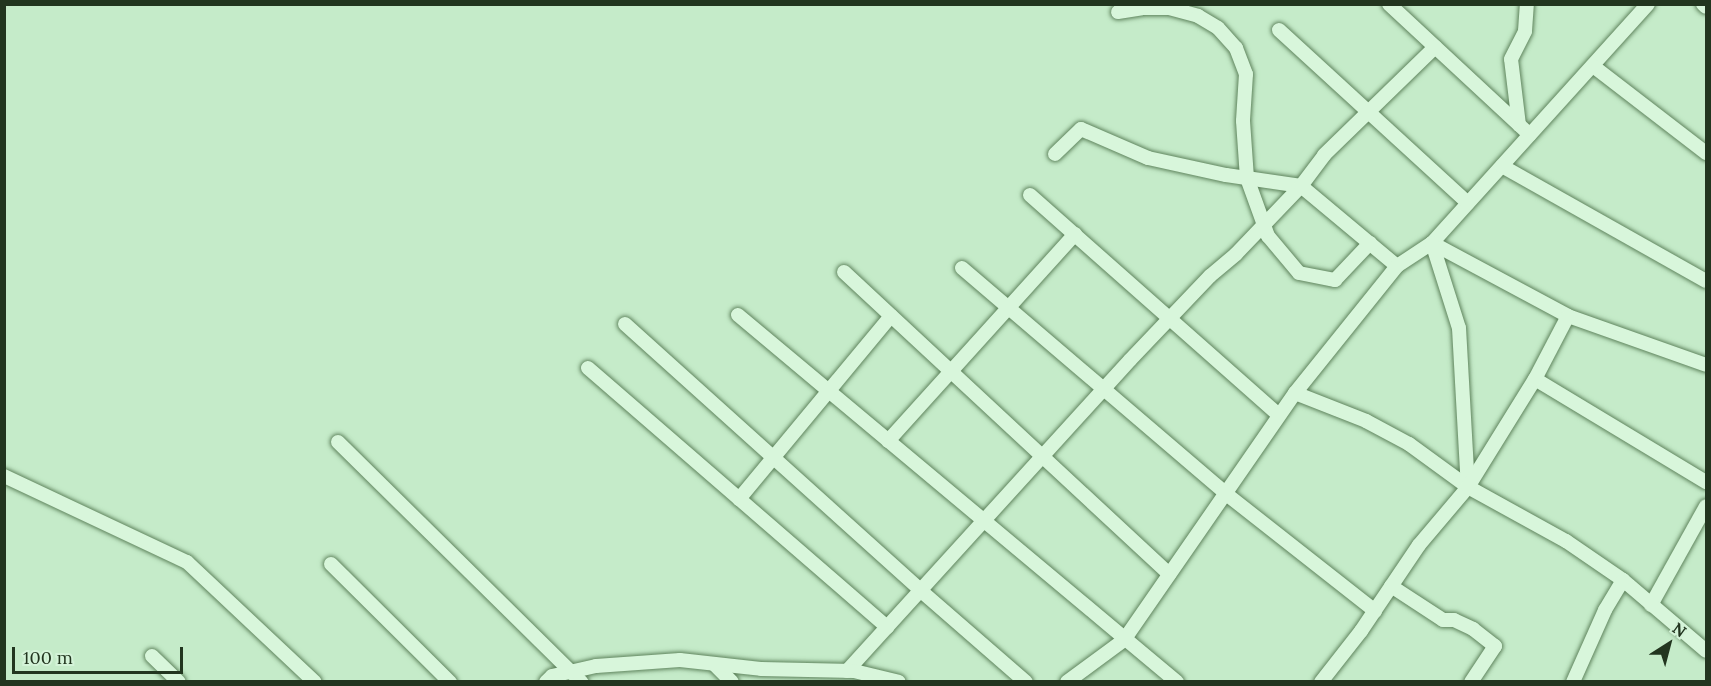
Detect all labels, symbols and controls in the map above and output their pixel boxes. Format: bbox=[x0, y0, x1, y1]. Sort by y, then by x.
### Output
north arrow bbox=[1639, 614, 1699, 674]
text: N bbox=[1669, 618, 1690, 641]
scale bar bbox=[15, 635, 186, 673]
text: 100 m bbox=[23, 646, 73, 669]

